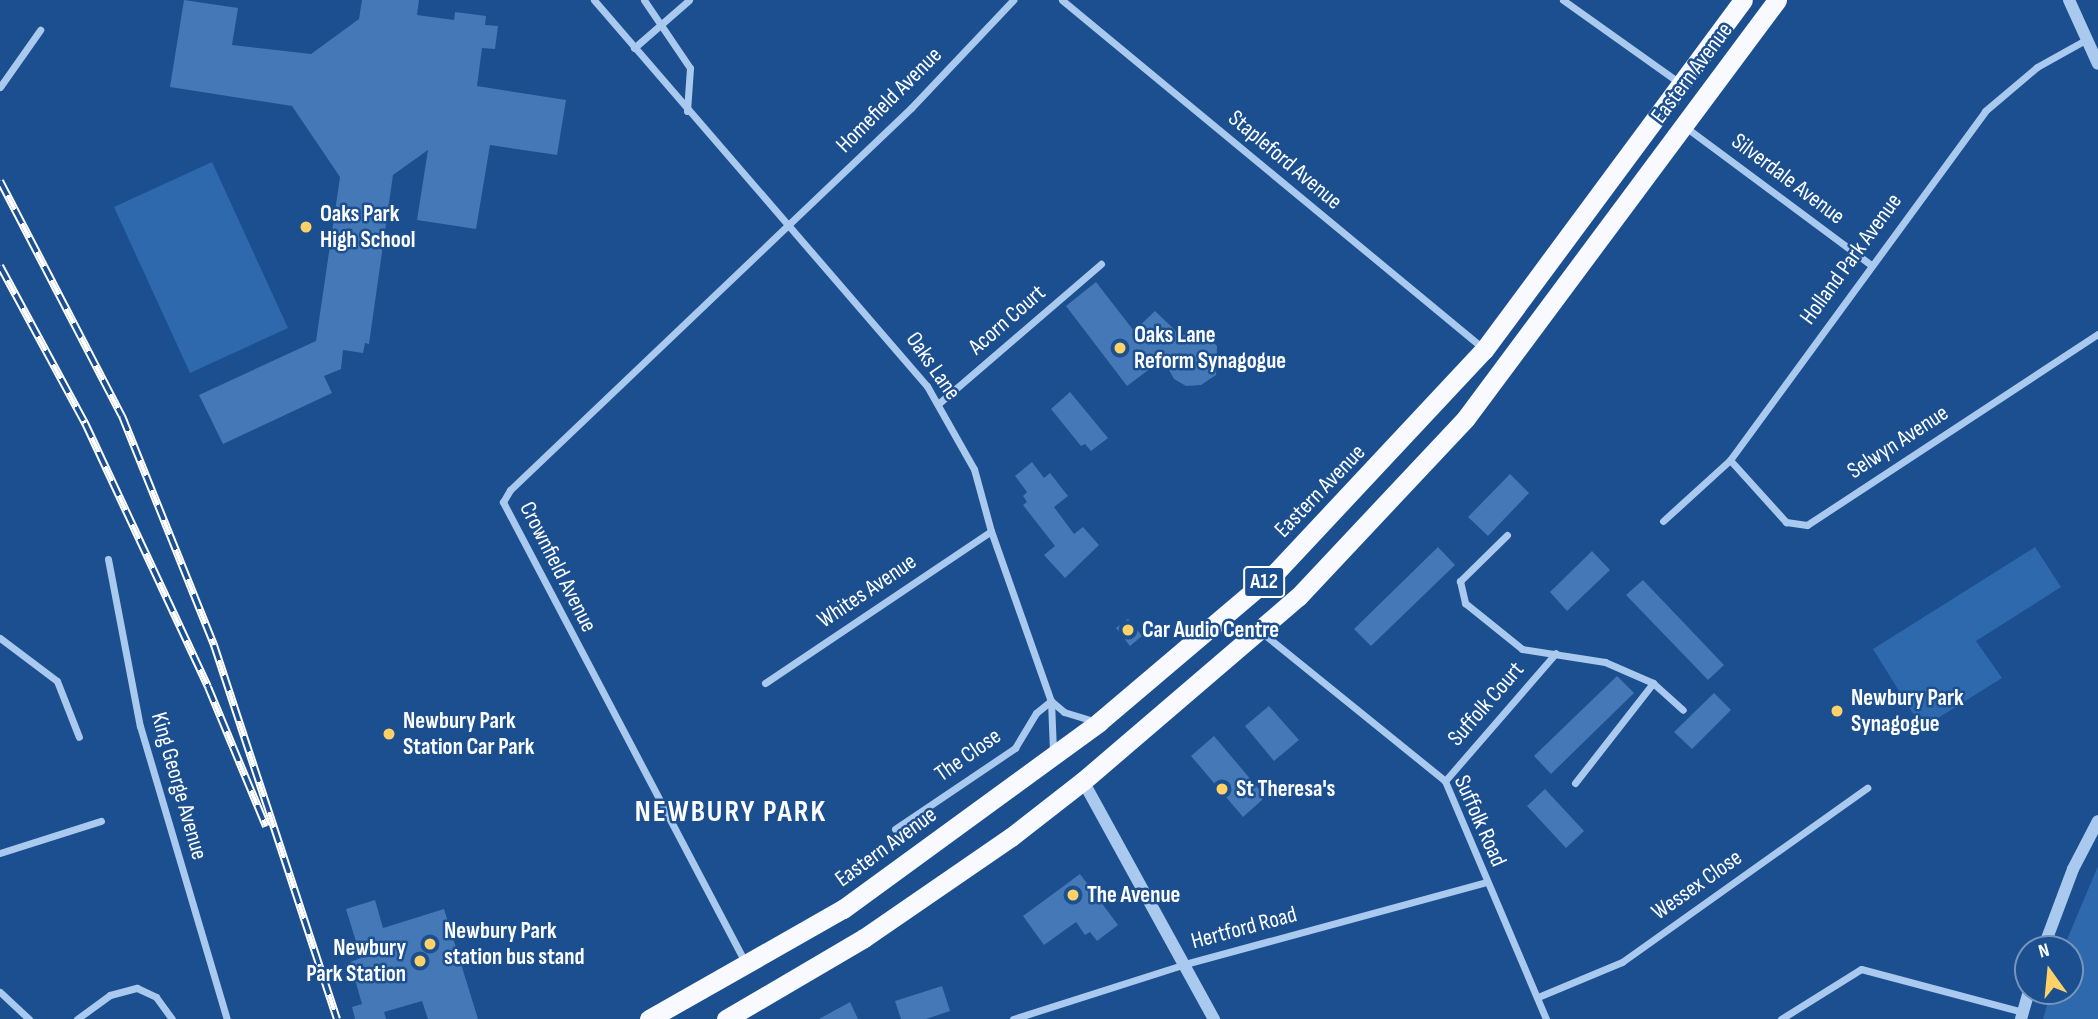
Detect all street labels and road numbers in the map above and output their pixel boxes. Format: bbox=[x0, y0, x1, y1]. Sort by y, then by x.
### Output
street label: Eastern Avenue bbox=[1645, 17, 1739, 129]
street label: Homefield Avenue bbox=[830, 41, 948, 159]
street label: Stapleford Avenue bbox=[1222, 104, 1348, 216]
street label: Silverdale Avenue bbox=[1726, 128, 1850, 230]
street label: Holland Park Avenue bbox=[1794, 188, 1908, 330]
street label: Acorn Court bbox=[963, 279, 1051, 361]
street label: Oaks Lane bbox=[900, 327, 966, 405]
street label: Selwyn Avenue bbox=[1842, 399, 1954, 485]
street label: Eastern Avenue bbox=[1269, 439, 1371, 543]
street label: Crownfield Avenue bbox=[513, 497, 603, 637]
street label: Whites Avenue bbox=[812, 548, 922, 634]
road number: A12 bbox=[1243, 564, 1285, 600]
street label: Suffolk Court bbox=[1442, 656, 1530, 752]
street label: King George Avenue bbox=[145, 709, 213, 863]
street label: The Close bbox=[930, 722, 1006, 788]
street label: Suffolk Road bbox=[1448, 771, 1512, 871]
street label: Eastern Avenue bbox=[830, 801, 942, 893]
street label: Wessex Close bbox=[1647, 844, 1747, 926]
street label: Hertford Road bbox=[1188, 901, 1300, 955]

